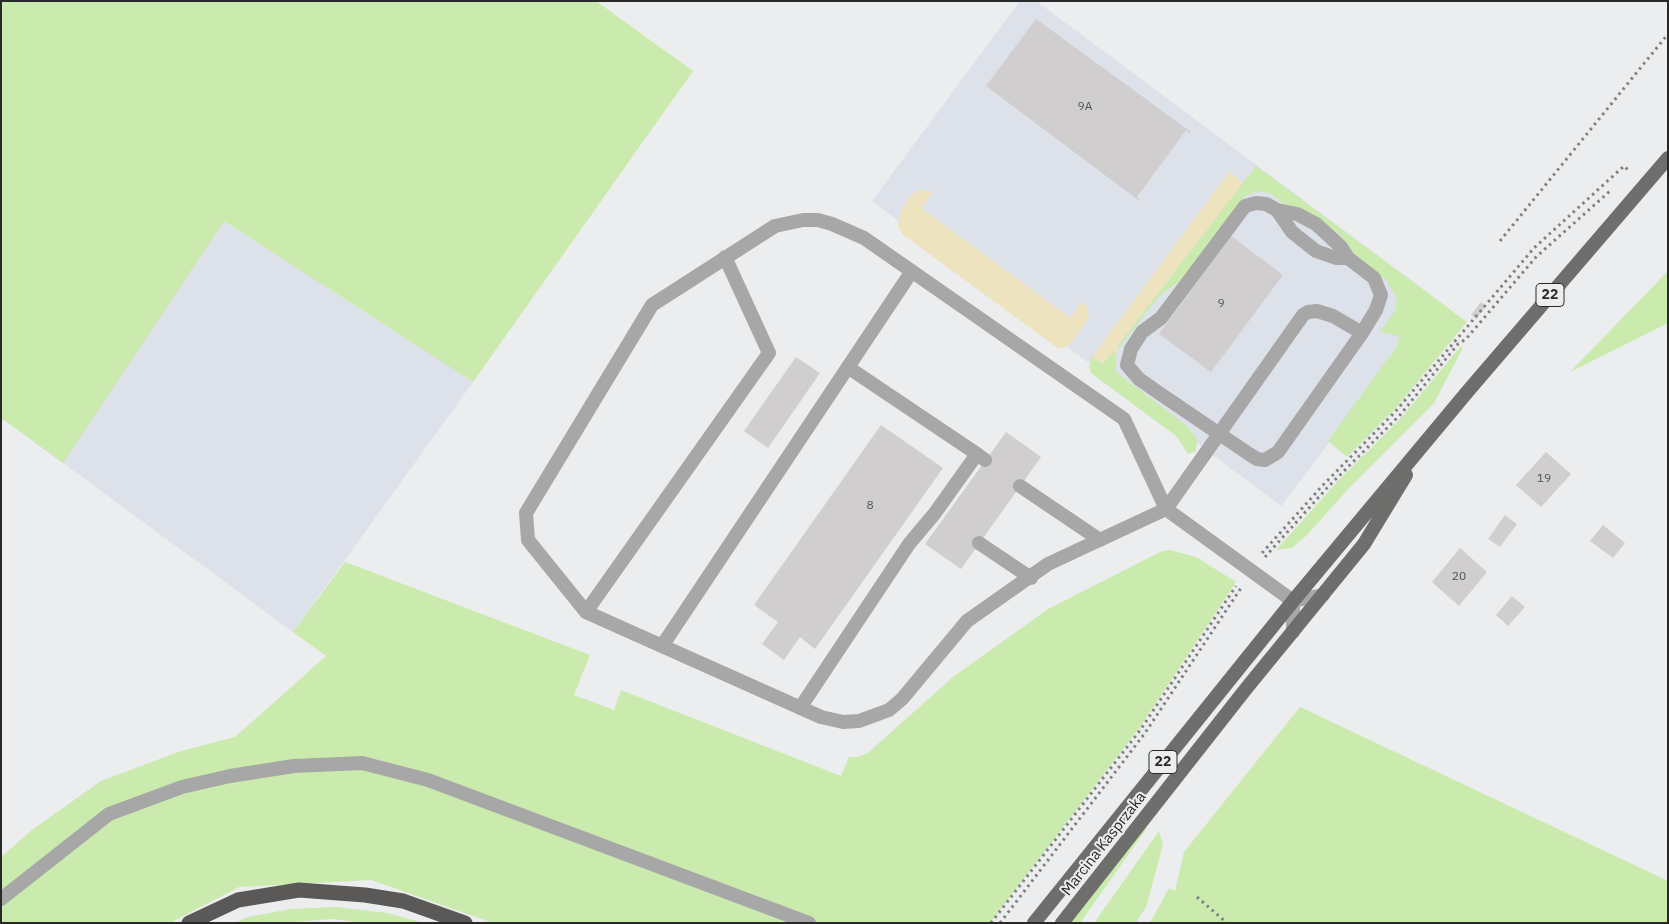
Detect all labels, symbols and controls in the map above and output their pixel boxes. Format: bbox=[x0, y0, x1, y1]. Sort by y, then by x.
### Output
house number: 9A bbox=[1078, 100, 1092, 114]
road number: 22 bbox=[1536, 284, 1564, 306]
house number: 9 bbox=[1217, 297, 1225, 311]
house number: 19 bbox=[1537, 472, 1551, 486]
house number: 8 bbox=[866, 499, 874, 513]
house number: 20 bbox=[1452, 570, 1466, 584]
road number: 22 bbox=[1149, 750, 1177, 774]
street label: Marcina Kasprzaka bbox=[1058, 789, 1150, 899]

